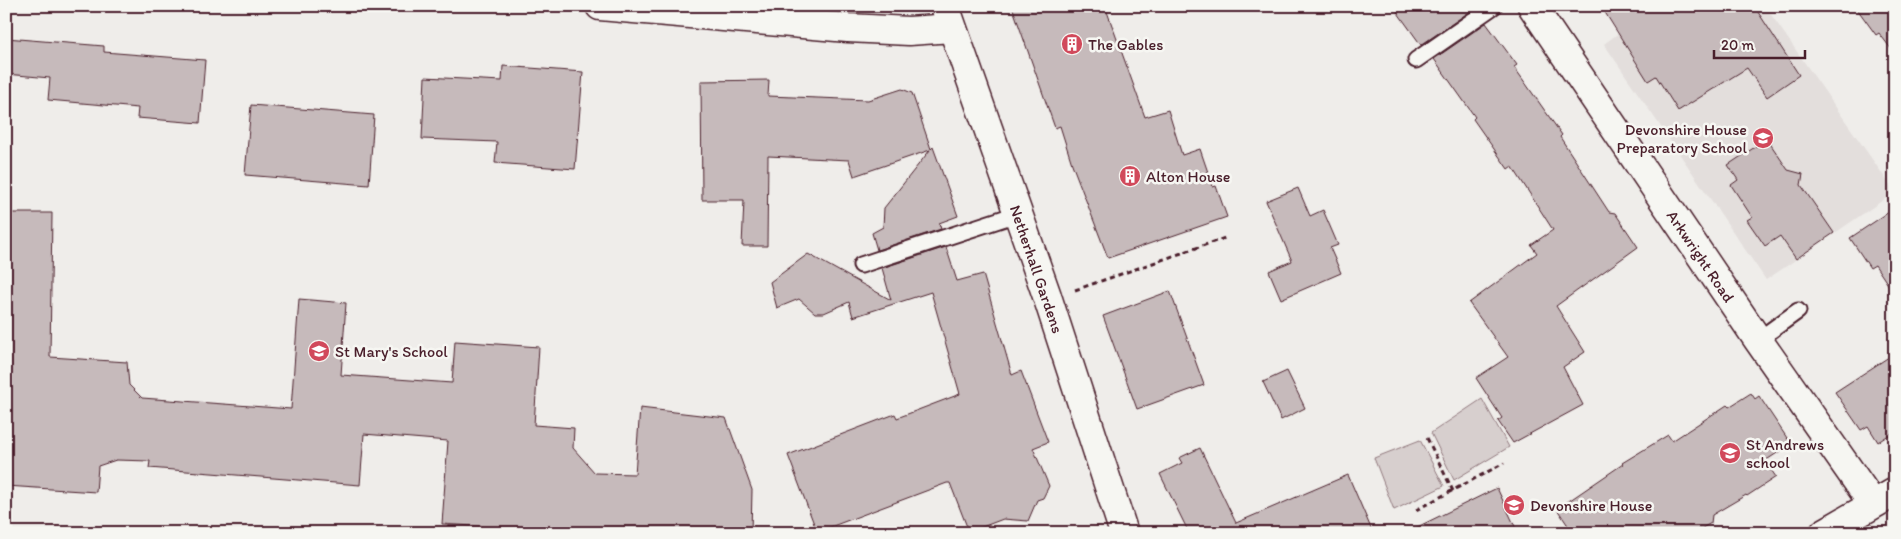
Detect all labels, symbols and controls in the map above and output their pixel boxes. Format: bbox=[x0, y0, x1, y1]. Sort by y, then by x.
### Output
scale bar bbox=[1714, 28, 1805, 60]
building icon: The Gables bbox=[1060, 32, 1084, 56]
place label: The Gables bbox=[1088, 35, 1163, 54]
text: 20 m bbox=[1721, 36, 1755, 54]
place label: Devonshire House Preparatory School bbox=[1617, 120, 1747, 157]
school or university icon: Devonshire House Preparatory School bbox=[1751, 126, 1775, 150]
building icon: Alton House bbox=[1118, 164, 1142, 188]
place label: Alton House bbox=[1146, 167, 1230, 186]
street label: Netherhall Gardens bbox=[1006, 203, 1067, 336]
street label: Arkwright Road bbox=[1663, 207, 1739, 306]
school or university icon: St Mary's School bbox=[307, 339, 331, 363]
place label: St Mary's School bbox=[335, 342, 448, 361]
place label: St Andrews school bbox=[1746, 435, 1824, 472]
school or university icon: St Andrews school bbox=[1718, 441, 1742, 465]
school or university icon: Devonshire House bbox=[1502, 493, 1526, 517]
place label: Devonshire House bbox=[1530, 496, 1652, 515]

